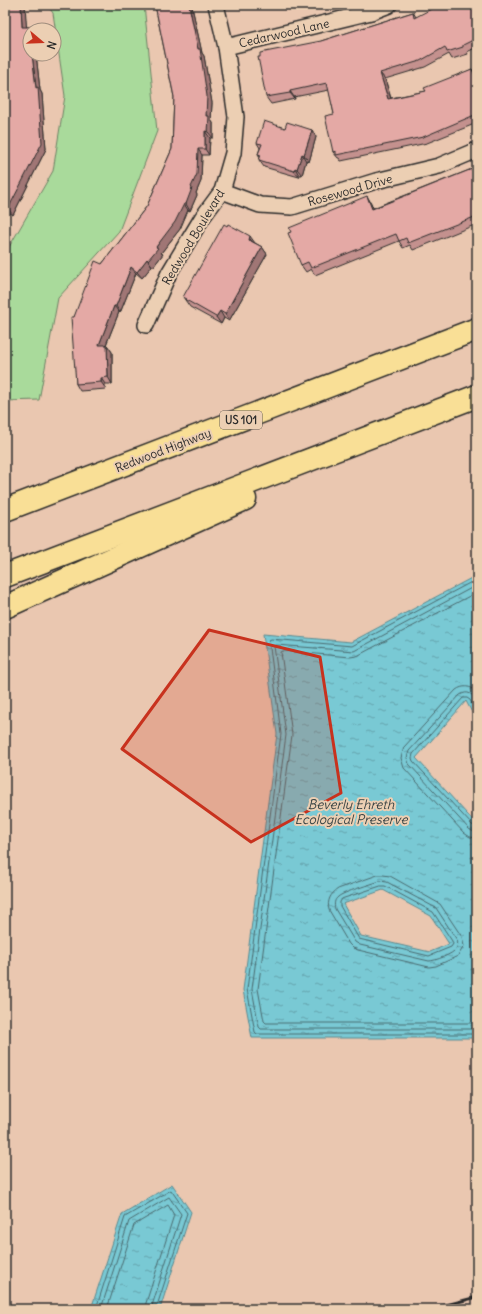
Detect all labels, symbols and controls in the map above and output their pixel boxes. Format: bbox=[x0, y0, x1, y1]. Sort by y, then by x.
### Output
street label: Cedarwood Lane bbox=[237, 15, 331, 51]
north arrow bbox=[22, 22, 62, 62]
text: N bbox=[44, 39, 59, 51]
street label: Rosewood Drive bbox=[306, 171, 394, 209]
street label: Redwood Boulevard bbox=[159, 186, 227, 288]
road number: US 101 bbox=[220, 411, 262, 429]
street label: Redwood Highway bbox=[113, 425, 213, 475]
water label: Beverly Ehreth Ecological Preserve bbox=[295, 796, 408, 828]

